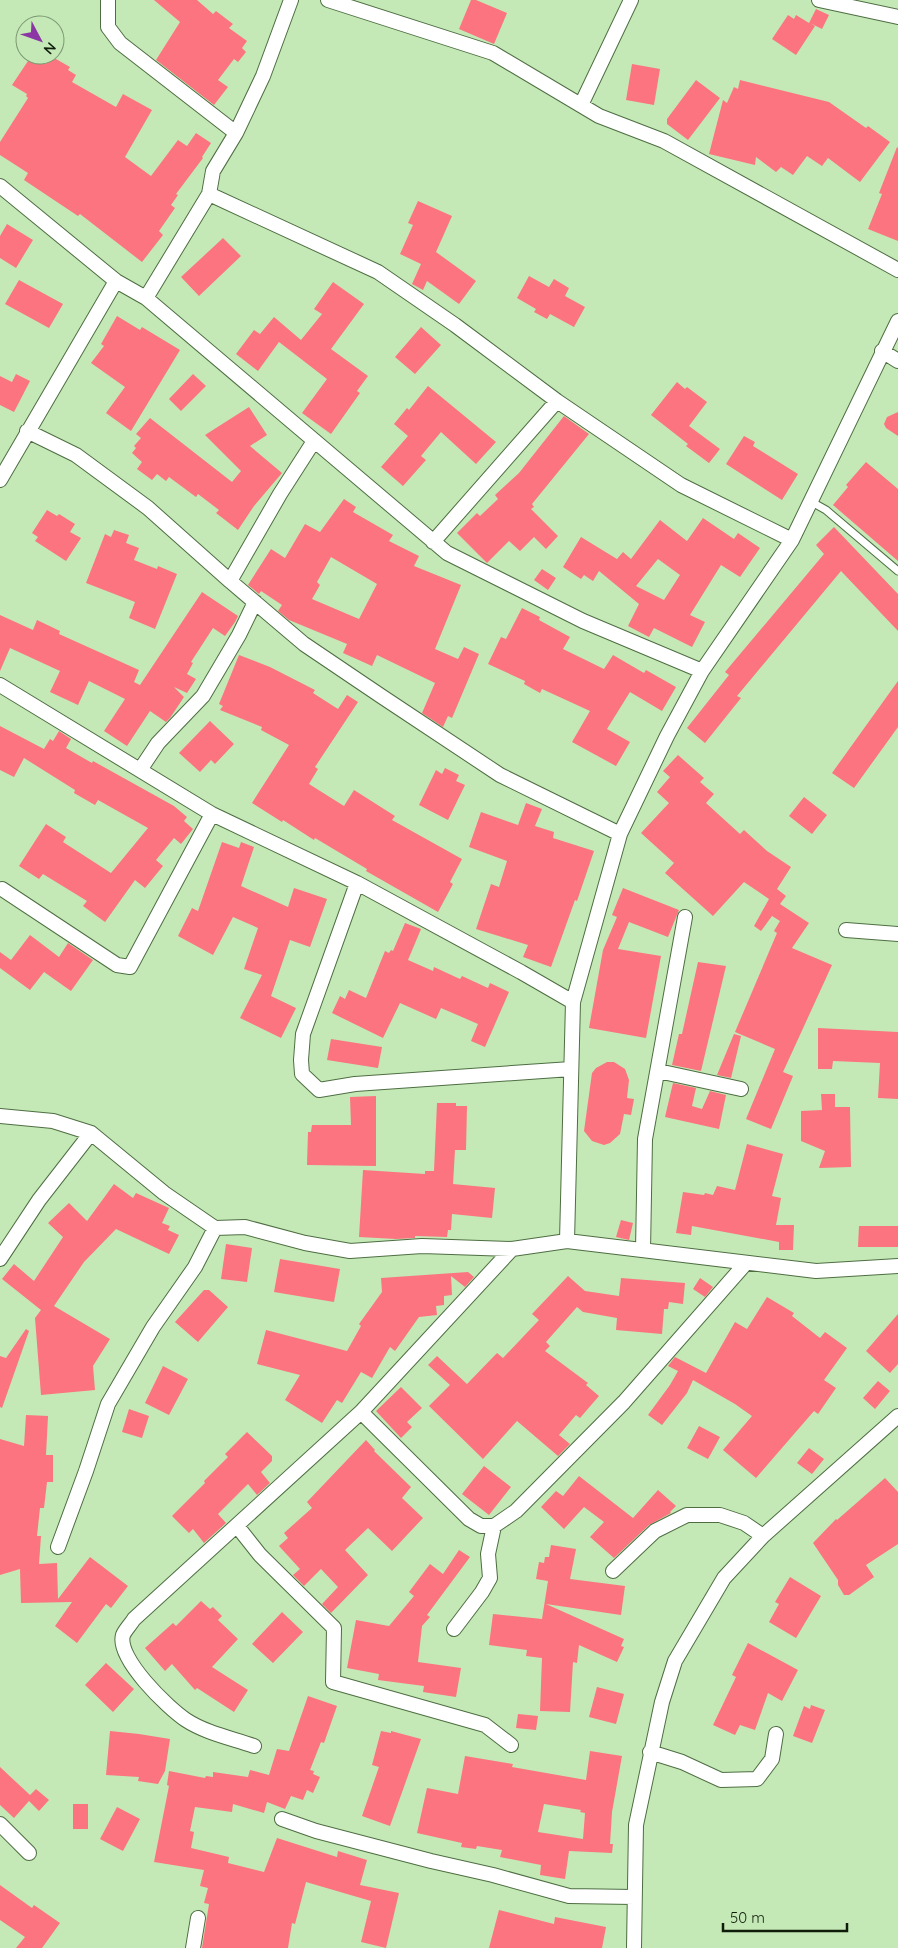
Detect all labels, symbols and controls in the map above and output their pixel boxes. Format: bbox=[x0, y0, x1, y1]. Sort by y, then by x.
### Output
north arrow bbox=[15, 15, 65, 65]
text: N bbox=[40, 39, 60, 58]
scale bar bbox=[723, 1900, 847, 1932]
text: 50 m bbox=[730, 1908, 765, 1927]

